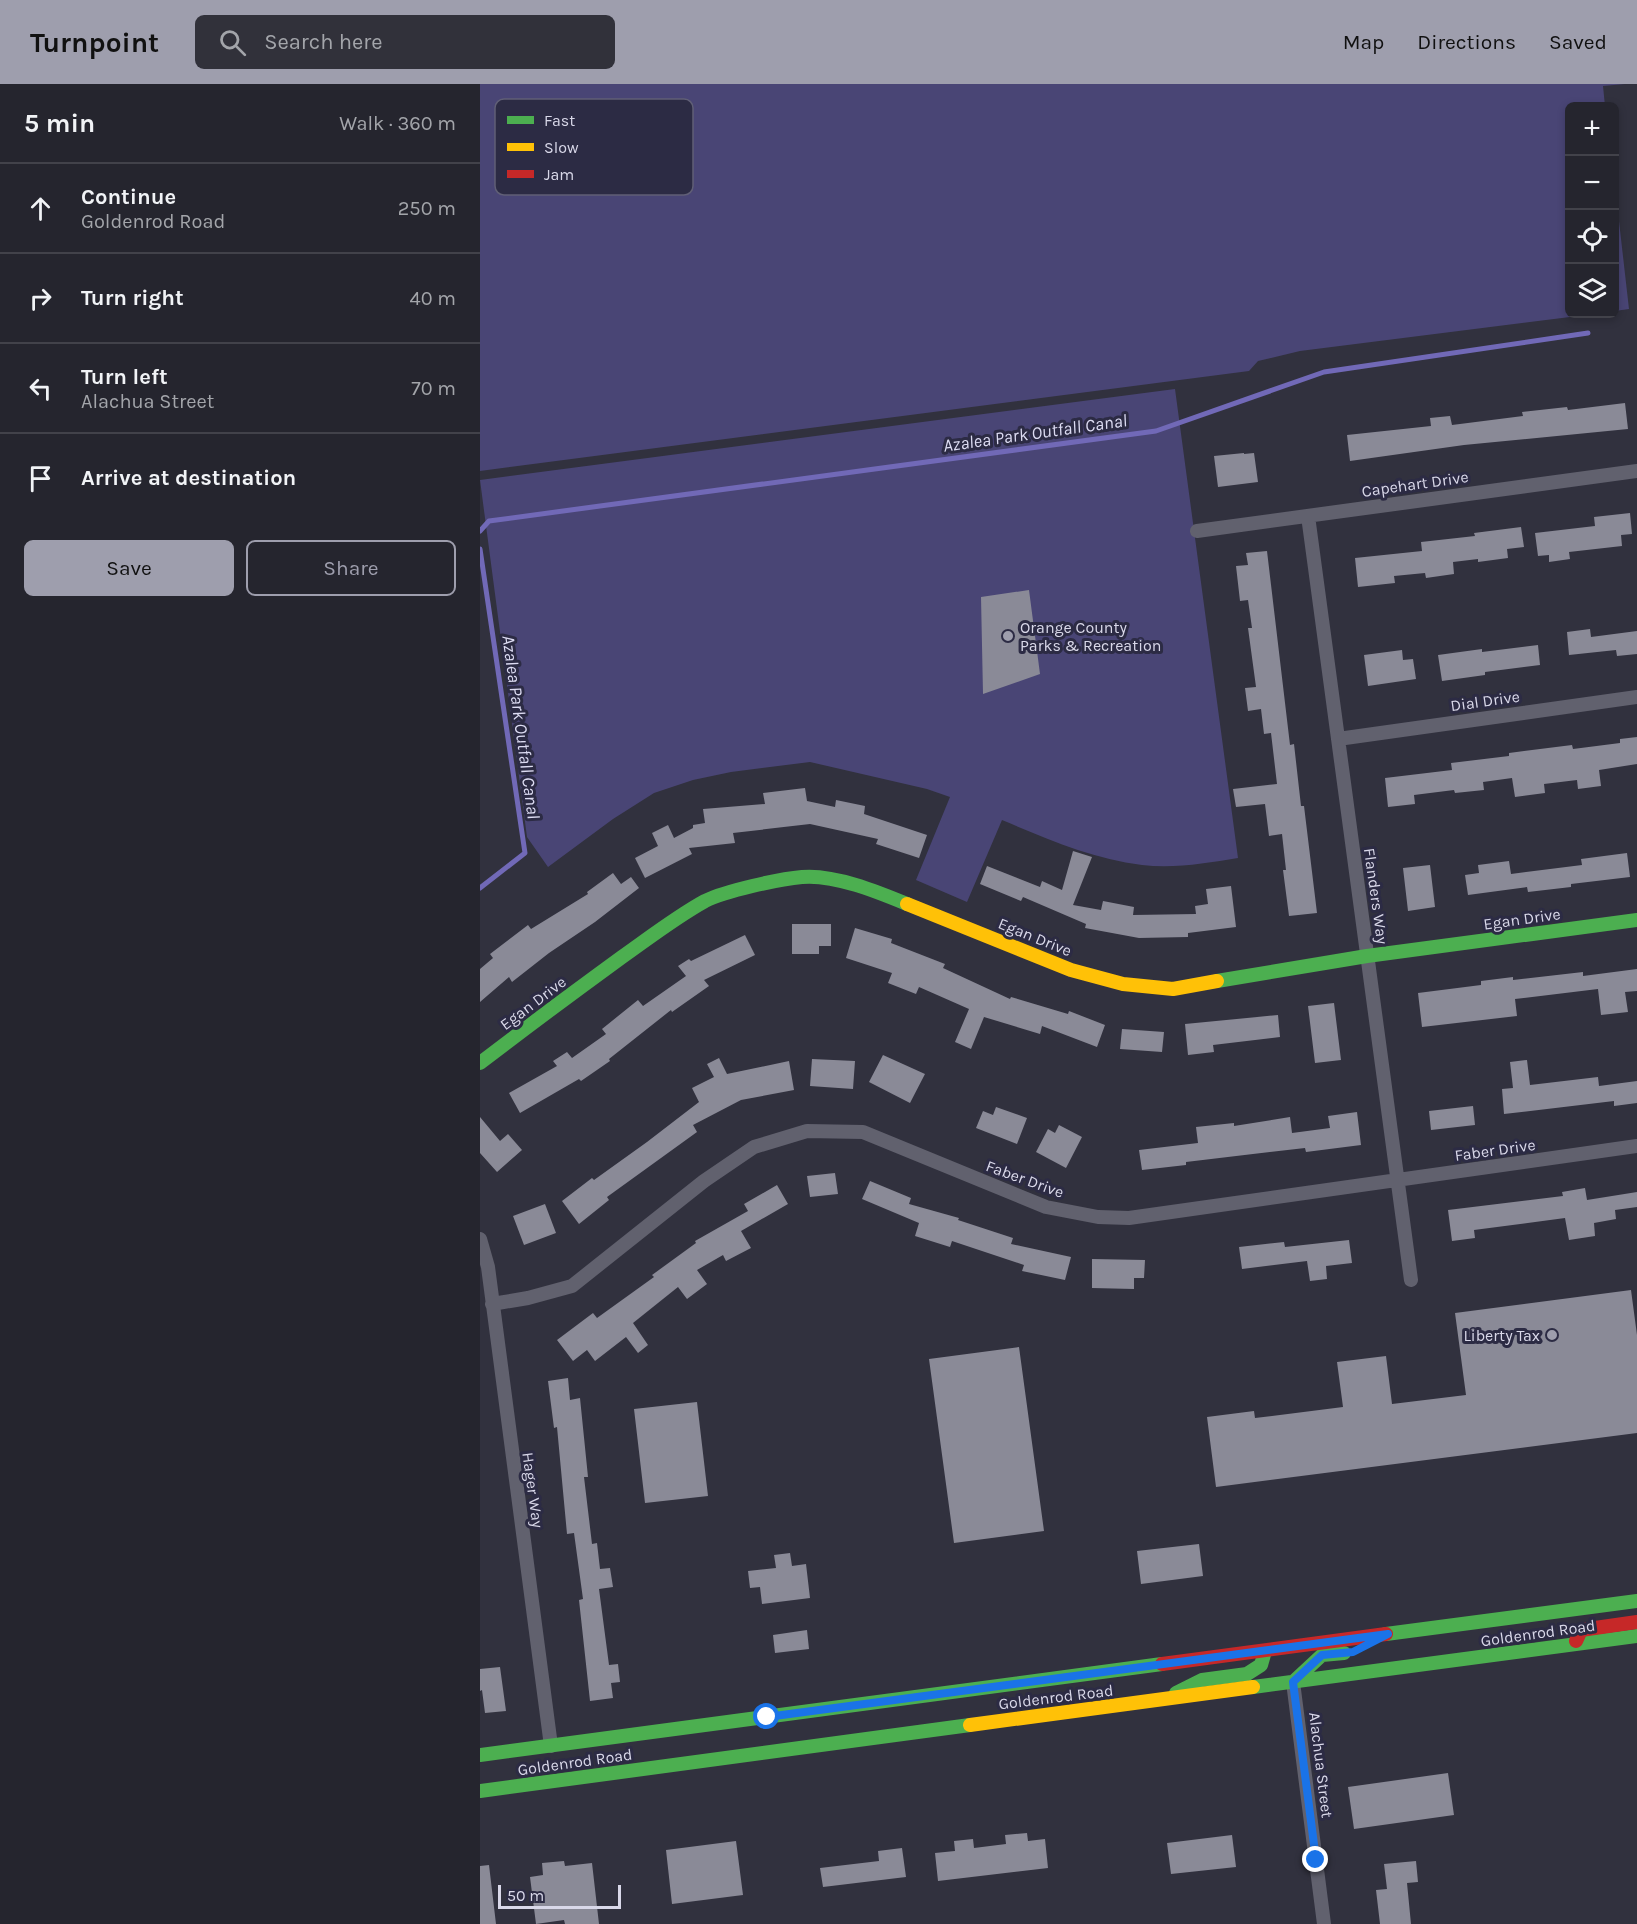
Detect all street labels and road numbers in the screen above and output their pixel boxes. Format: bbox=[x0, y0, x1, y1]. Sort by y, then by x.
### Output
street label: Capehart Drive bbox=[1360, 467, 1470, 501]
street label: Dial Drive bbox=[1449, 687, 1521, 715]
street label: Flanders Way bbox=[1360, 847, 1392, 946]
street label: Egan Drive bbox=[1482, 904, 1562, 934]
street label: Egan Drive bbox=[995, 914, 1075, 960]
street label: Egan Drive bbox=[496, 972, 570, 1034]
street label: Faber Drive bbox=[1453, 1135, 1537, 1165]
street label: Faber Drive bbox=[983, 1156, 1067, 1202]
street label: Hager Way bbox=[518, 1451, 548, 1530]
street label: Goldenrod Road bbox=[1479, 1616, 1597, 1650]
street label: Goldenrod Road bbox=[998, 1681, 1114, 1713]
street label: Alachua Street bbox=[1305, 1711, 1337, 1819]
street label: Goldenrod Road bbox=[516, 1745, 634, 1779]

